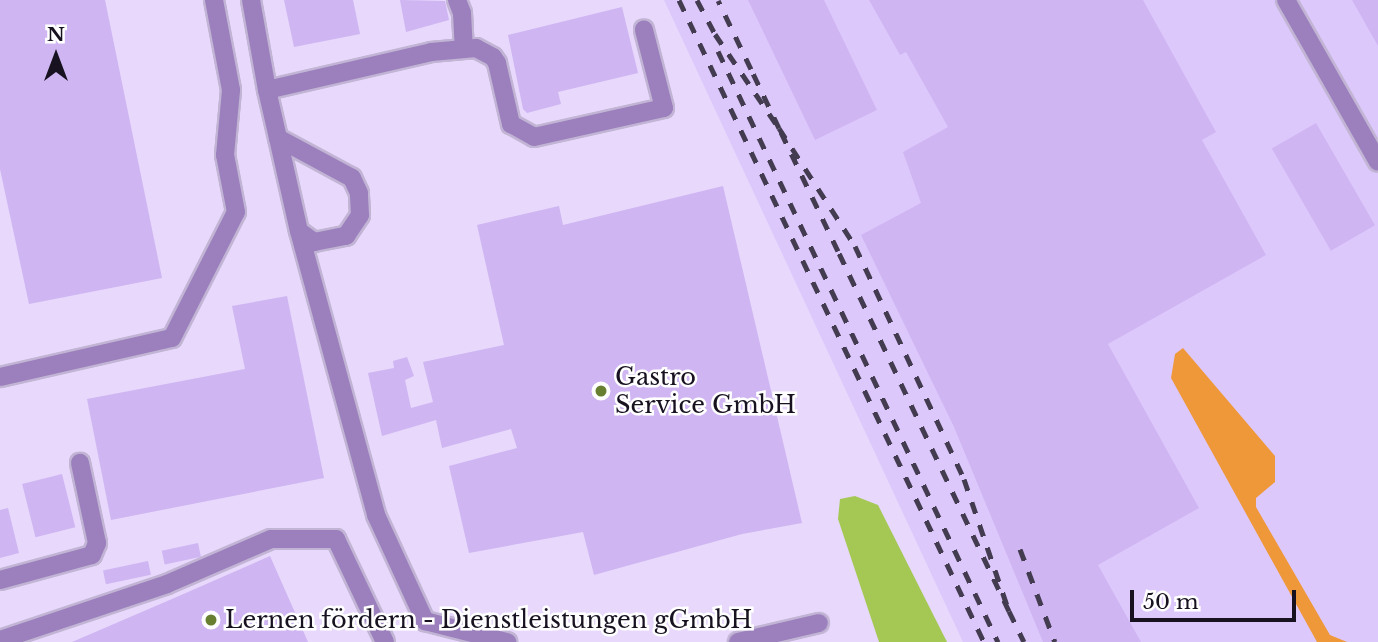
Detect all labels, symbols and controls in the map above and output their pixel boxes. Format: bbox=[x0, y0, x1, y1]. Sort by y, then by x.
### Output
north arrow bbox=[21, 21, 91, 91]
text: N bbox=[47, 23, 65, 46]
place label: Gastro Service GmbH bbox=[615, 363, 796, 419]
marker: Gastro Service GmbH bbox=[593, 383, 609, 399]
scale bar bbox=[1133, 576, 1299, 620]
text: 50 m bbox=[1143, 589, 1198, 615]
place label: Lernen fördern - Dienstleistungen gGmbH bbox=[225, 606, 752, 634]
marker: Lernen fördern - Dienstleistungen gGmbH bbox=[203, 612, 219, 628]

